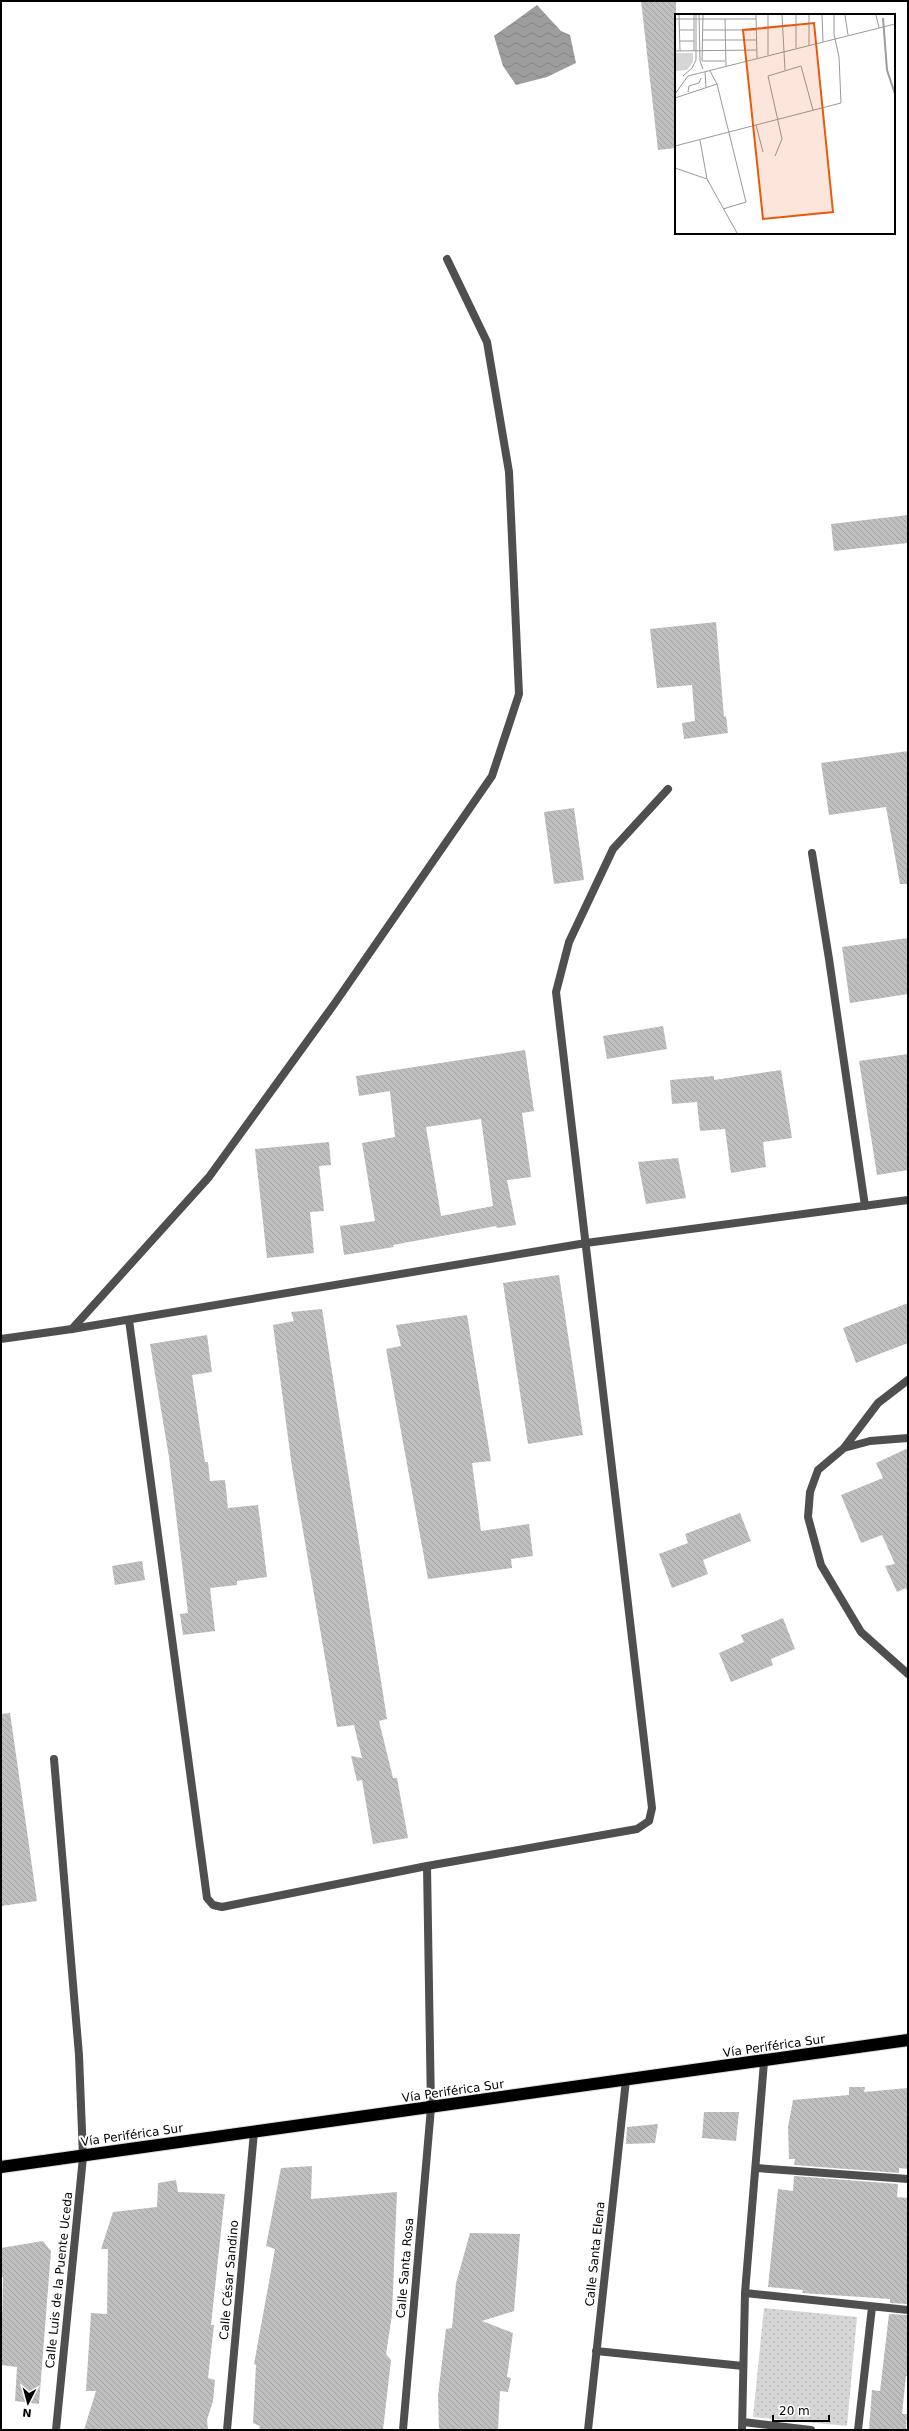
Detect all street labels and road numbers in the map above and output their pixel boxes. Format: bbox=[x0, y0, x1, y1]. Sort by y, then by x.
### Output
street label: Vía Periférica Sur bbox=[722, 2032, 826, 2060]
street label: Vía Periférica Sur bbox=[401, 2077, 505, 2105]
street label: Vía Periférica Sur bbox=[80, 2121, 184, 2149]
street label: Calle Luis de la Puente Uceda bbox=[43, 2191, 75, 2369]
street label: Calle Santa Elena bbox=[583, 2201, 607, 2307]
street label: Calle Santa Rosa bbox=[394, 2217, 416, 2319]
street label: Calle César Sandino bbox=[217, 2220, 241, 2340]

